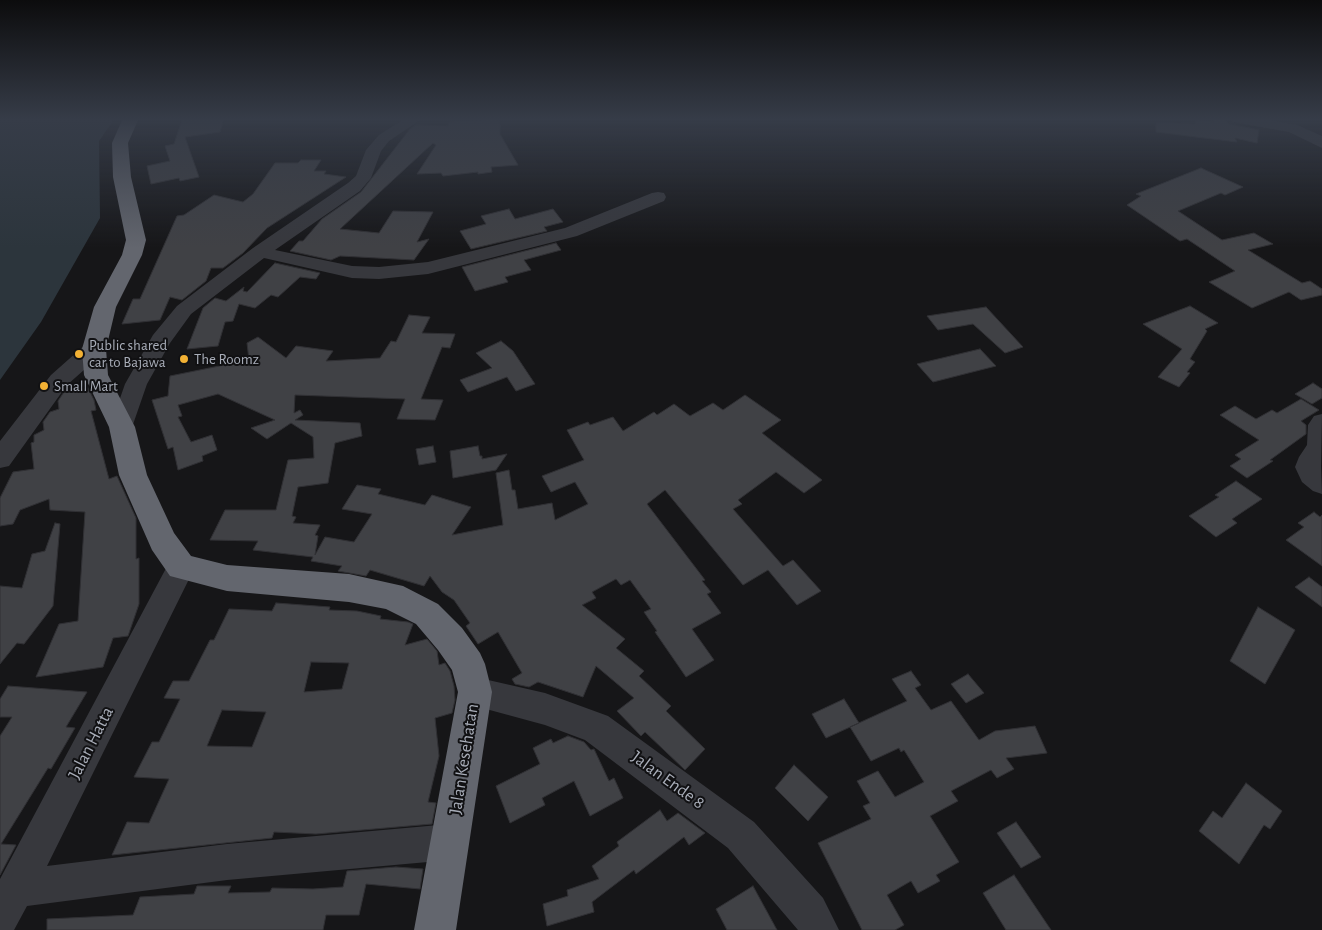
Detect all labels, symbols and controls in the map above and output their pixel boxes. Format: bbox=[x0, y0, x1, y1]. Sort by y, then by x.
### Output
place label: Public shared car to Bajawa bbox=[89, 336, 167, 371]
marker: Public shared car to Bajawa bbox=[73, 348, 85, 360]
place label: The Roomz bbox=[194, 350, 259, 368]
marker: The Roomz bbox=[178, 353, 190, 365]
place label: Small Mart bbox=[54, 377, 118, 395]
marker: Small Mart bbox=[38, 380, 50, 392]
street label: Jalan Kesehatan bbox=[445, 702, 483, 816]
street label: Jalan Hatta bbox=[64, 703, 118, 783]
street label: Jalan Ende 8 bbox=[627, 746, 709, 814]

